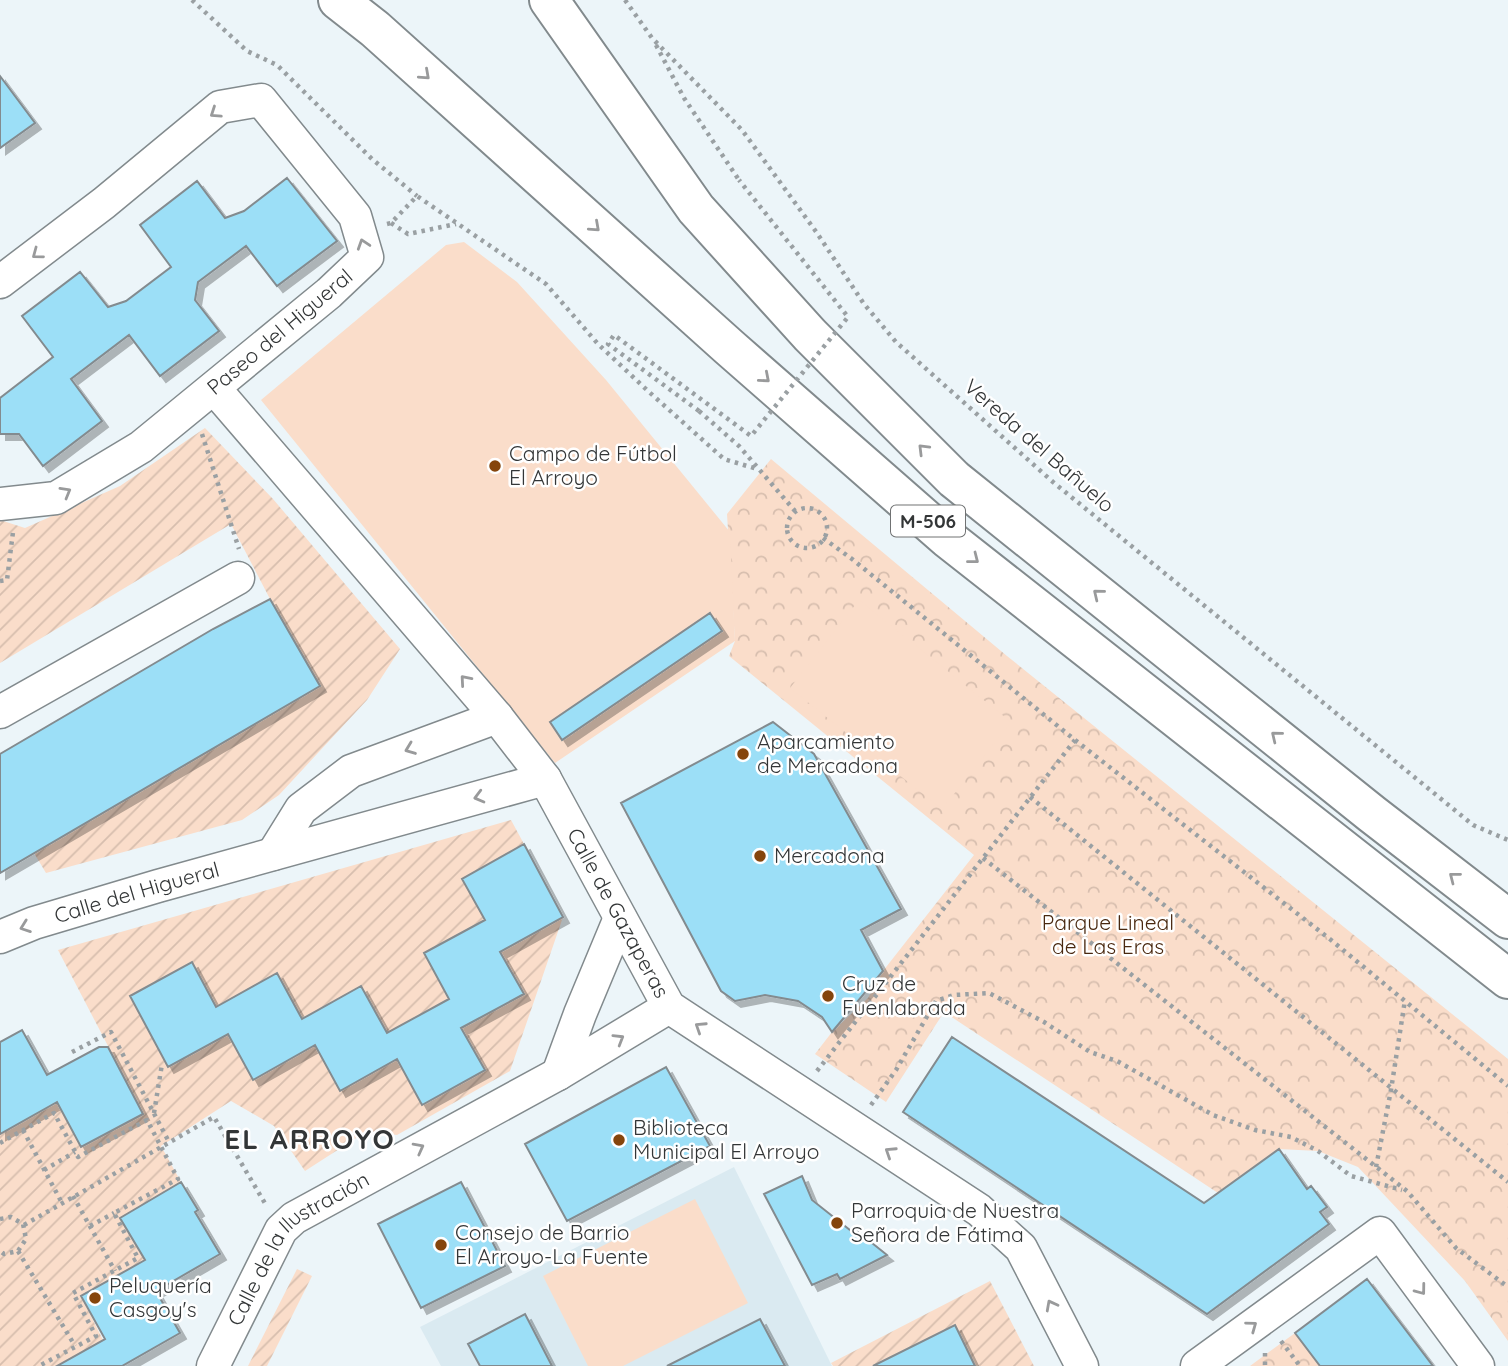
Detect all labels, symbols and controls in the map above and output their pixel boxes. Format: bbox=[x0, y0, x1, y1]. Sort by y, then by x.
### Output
one-way arrow bbox=[417, 67, 430, 79]
one-way arrow bbox=[210, 104, 223, 117]
one-way arrow bbox=[587, 218, 600, 231]
one-way arrow bbox=[357, 239, 372, 251]
one-way arrow bbox=[32, 245, 45, 258]
street label: Paseo del Higueral bbox=[201, 263, 357, 400]
one-way arrow bbox=[757, 370, 770, 382]
street label: Vereda del Bañuelo bbox=[959, 373, 1120, 518]
place label: Campo de Fútbol El Arroyo bbox=[509, 440, 677, 490]
one-way arrow bbox=[919, 444, 932, 457]
marker: Campo de Fútbol El Arroyo bbox=[487, 458, 503, 474]
one-way arrow bbox=[59, 487, 72, 500]
road number: M-506 bbox=[891, 506, 965, 536]
one-way arrow bbox=[966, 550, 978, 563]
one-way arrow bbox=[1093, 590, 1105, 603]
one-way arrow bbox=[461, 675, 473, 688]
place label: Aparcamiento de Mercadona bbox=[757, 728, 898, 778]
one-way arrow bbox=[1271, 732, 1283, 745]
one-way arrow bbox=[404, 740, 416, 754]
marker: Aparcamiento de Mercadona bbox=[735, 746, 751, 762]
one-way arrow bbox=[473, 789, 485, 803]
street label: Calle de Gazaperas bbox=[562, 823, 675, 1002]
place label: Mercadona bbox=[774, 842, 885, 868]
marker: Mercadona bbox=[752, 848, 768, 864]
street label: Calle del Higueral bbox=[51, 856, 222, 928]
one-way arrow bbox=[1449, 873, 1462, 886]
park label: Parque Lineal de Las Eras bbox=[1042, 909, 1174, 959]
one-way arrow bbox=[19, 919, 32, 933]
place label: Cruz de Fuenlabrada bbox=[842, 970, 966, 1020]
marker: Cruz de Fuenlabrada bbox=[820, 988, 836, 1004]
one-way arrow bbox=[695, 1023, 708, 1035]
one-way arrow bbox=[611, 1034, 624, 1047]
place label: Biblioteca Municipal El Arroyo bbox=[633, 1114, 819, 1164]
district label: EL ARROYO bbox=[224, 1121, 396, 1156]
marker: Biblioteca Municipal El Arroyo bbox=[611, 1132, 627, 1148]
one-way arrow bbox=[412, 1143, 424, 1156]
one-way arrow bbox=[885, 1148, 898, 1160]
street label: Calle de la Ilustración bbox=[221, 1166, 373, 1330]
place label: Parroquia de Nuestra Señora de Fátima bbox=[851, 1197, 1059, 1247]
marker: Parroquia de Nuestra Señora de Fátima bbox=[829, 1215, 845, 1231]
place label: Consejo de Barrio El Arroyo-La Fuente bbox=[455, 1219, 648, 1269]
marker: Consejo de Barrio El Arroyo-La Fuente bbox=[433, 1237, 449, 1253]
place label: Peluquería Casgoy's bbox=[109, 1272, 212, 1322]
one-way arrow bbox=[1413, 1282, 1426, 1294]
marker: Peluquería Casgoy's bbox=[87, 1290, 103, 1306]
one-way arrow bbox=[1046, 1300, 1059, 1313]
one-way arrow bbox=[1244, 1321, 1257, 1334]

